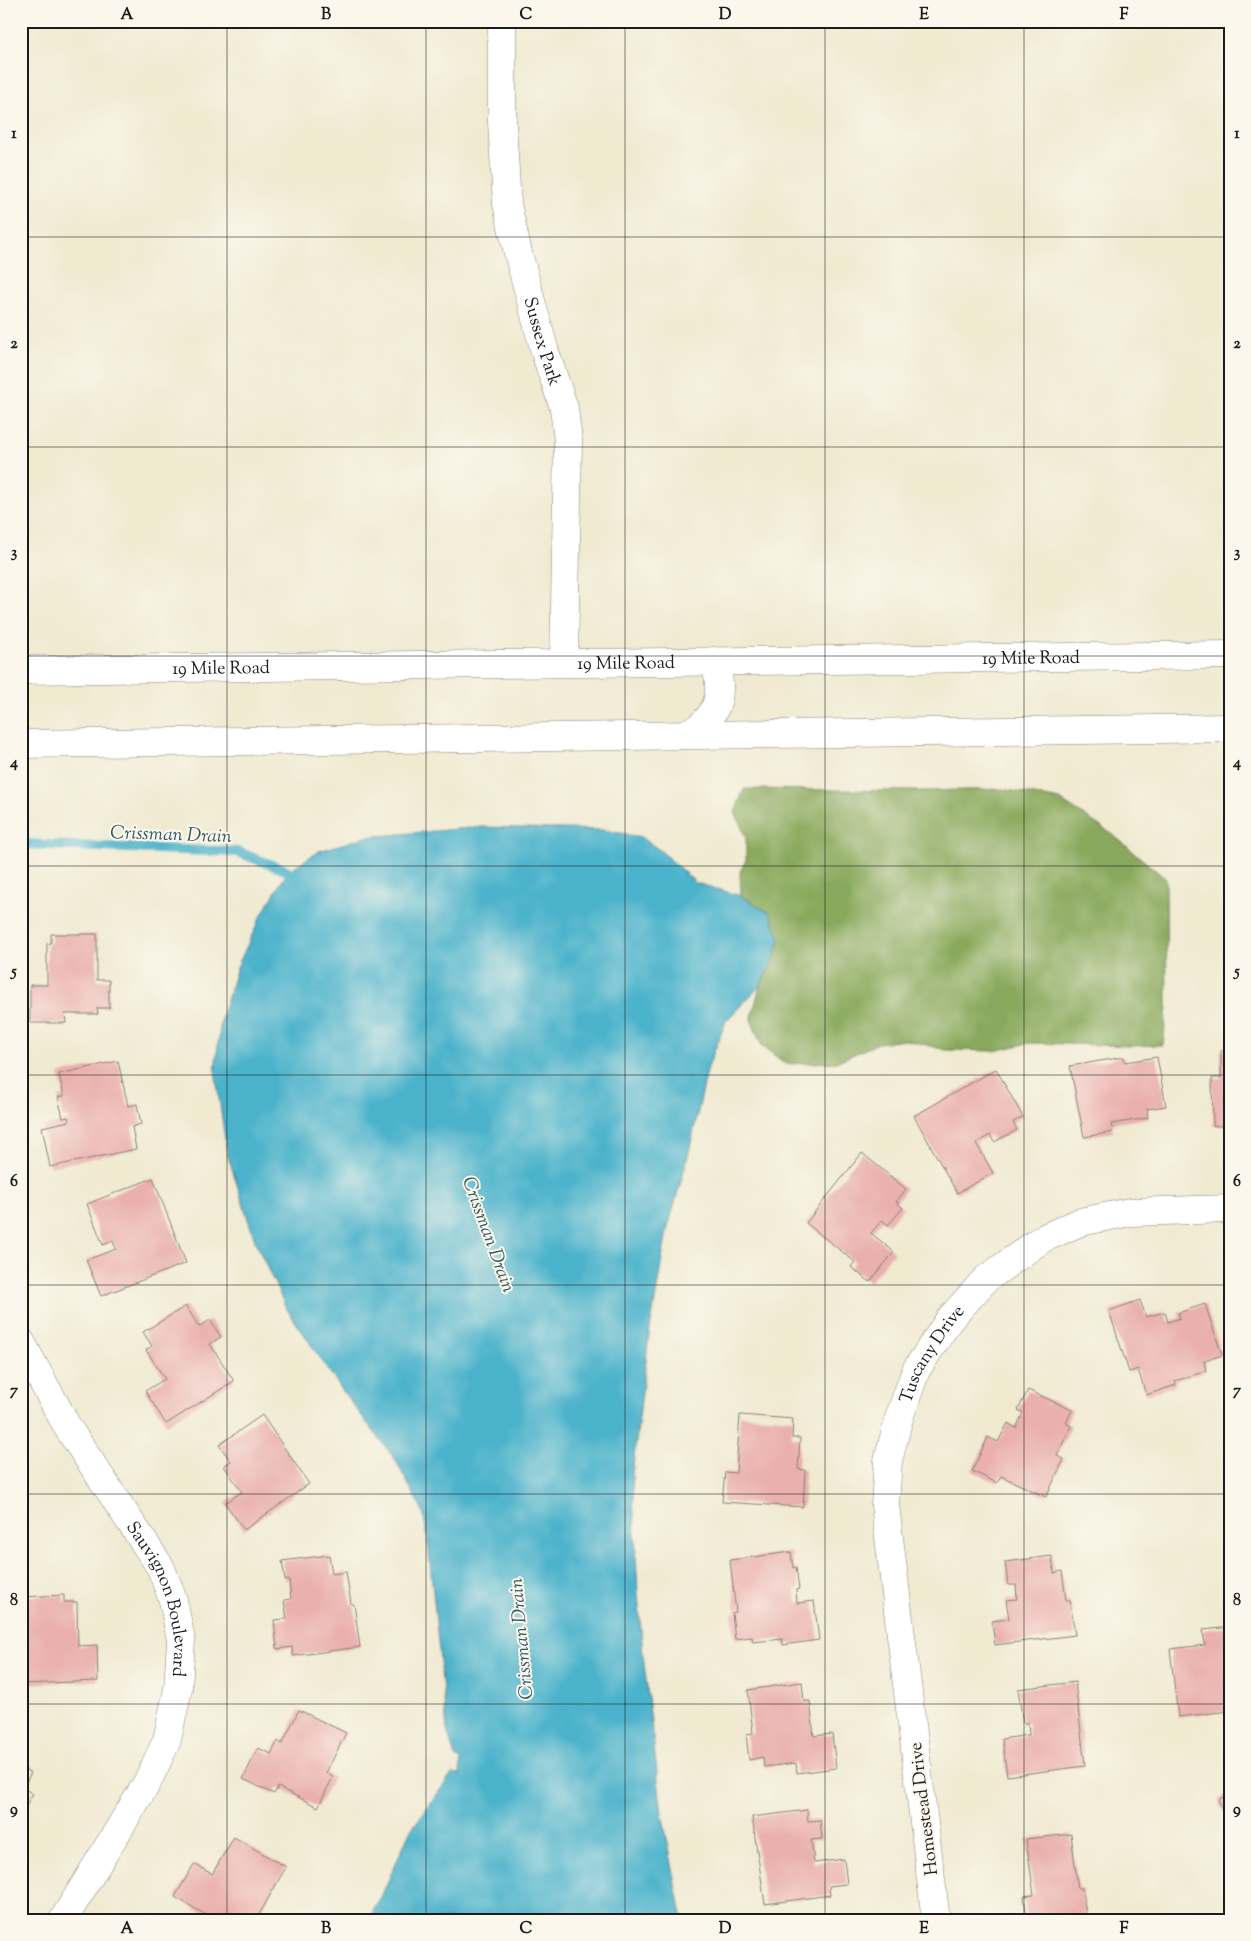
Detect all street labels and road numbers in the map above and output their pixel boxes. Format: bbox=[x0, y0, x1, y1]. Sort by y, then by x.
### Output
street label: Sussex Park bbox=[516, 294, 567, 390]
street label: 19 Mile Road bbox=[982, 646, 1080, 673]
street label: 19 Mile Road bbox=[577, 651, 675, 678]
street label: 19 Mile Road bbox=[172, 656, 270, 683]
street label: Tuscany Drive bbox=[894, 1300, 972, 1407]
street label: Sauvignon Boulevard bbox=[119, 1517, 192, 1678]
street label: Homestead Drive bbox=[904, 1741, 946, 1877]

